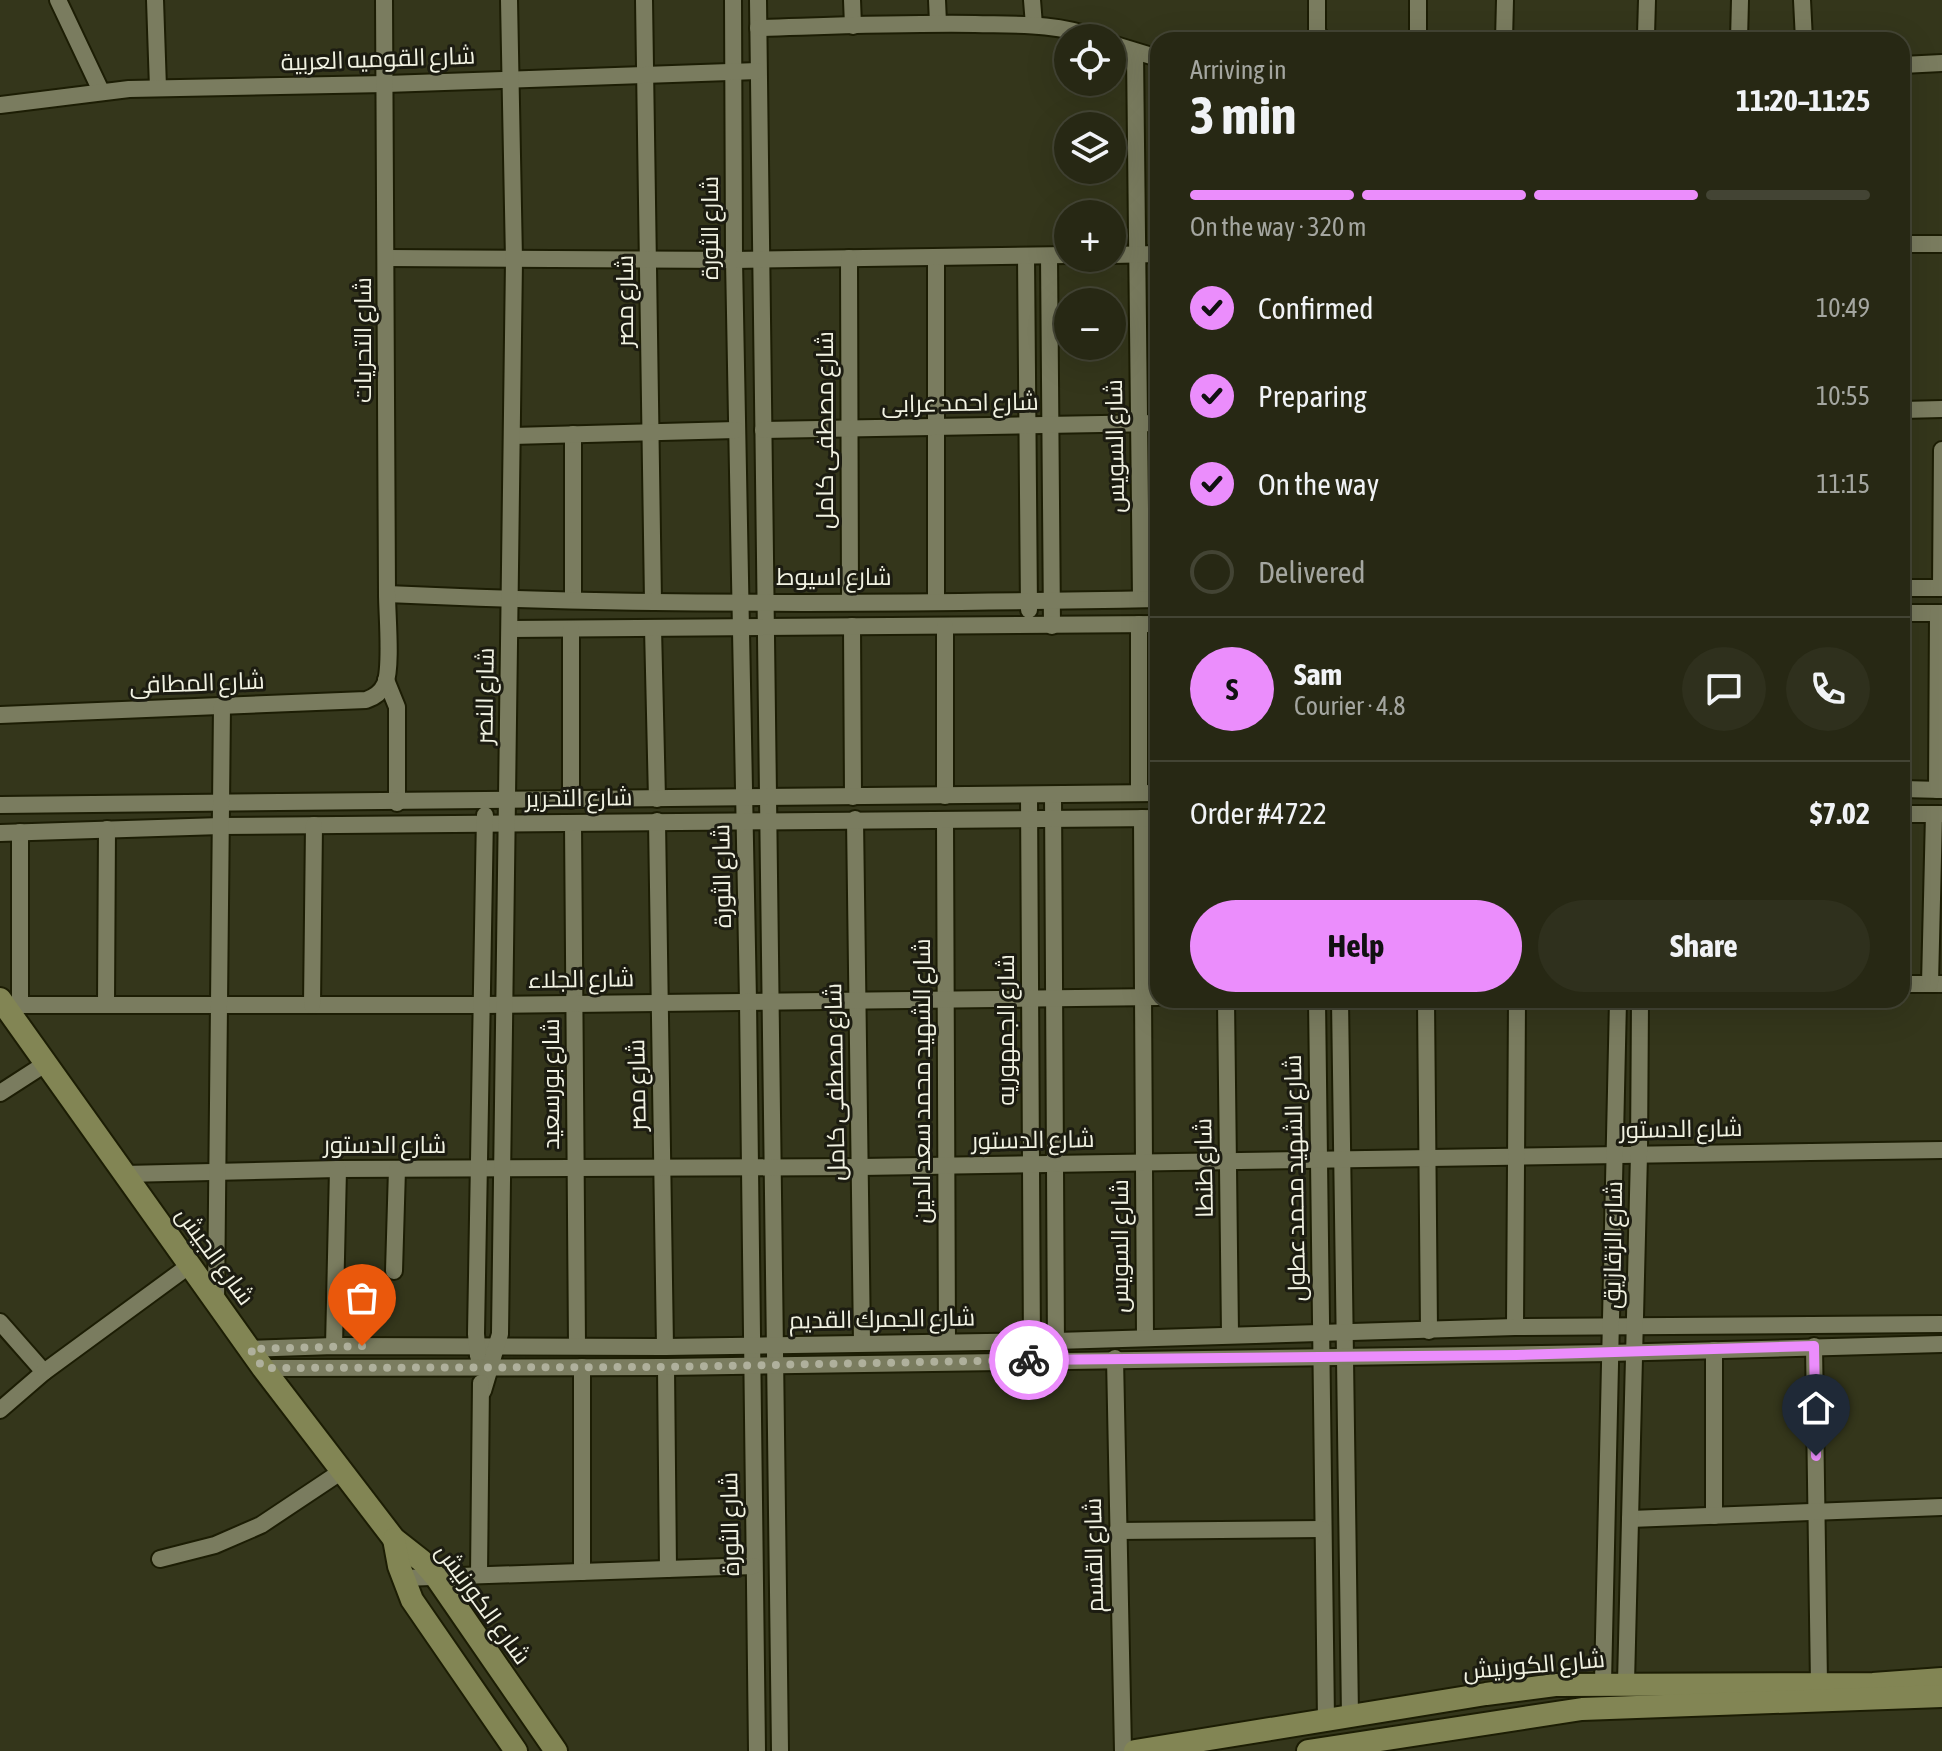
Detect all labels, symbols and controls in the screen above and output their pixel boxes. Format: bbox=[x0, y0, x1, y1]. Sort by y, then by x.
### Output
map controls bbox=[1054, 24, 1126, 360]
button: locate bbox=[1054, 24, 1126, 96]
street label: شارع القوميه العربية bbox=[280, 42, 476, 78]
text: Arriving in bbox=[1190, 55, 1287, 85]
text: 11:20–11:25 bbox=[1736, 83, 1870, 117]
text: 3 min bbox=[1190, 85, 1296, 145]
button: layers bbox=[1054, 112, 1126, 184]
street label: شارع الثورة bbox=[696, 176, 726, 280]
button: + bbox=[1054, 200, 1126, 272]
text: On the way · 320 m bbox=[1190, 212, 1367, 242]
street label: شارع مصر bbox=[611, 255, 641, 349]
street label: شارع التحريات bbox=[349, 277, 379, 403]
icon: check bbox=[1190, 286, 1234, 330]
button: − bbox=[1054, 288, 1126, 360]
text: Confirmed bbox=[1258, 291, 1373, 325]
text: 10:49 bbox=[1816, 293, 1870, 323]
street label: شارع مصطفى كامل bbox=[811, 331, 841, 529]
icon: check bbox=[1190, 374, 1234, 418]
street label: شارع السويس bbox=[1100, 379, 1132, 513]
text: Preparing bbox=[1258, 379, 1367, 413]
text: 10:55 bbox=[1816, 381, 1870, 411]
street label: شارع احمد عرابى bbox=[881, 388, 1039, 420]
icon: check bbox=[1190, 462, 1234, 506]
text: On the way bbox=[1258, 467, 1379, 501]
text: 11:15 bbox=[1816, 469, 1870, 499]
text: Delivered bbox=[1258, 555, 1366, 589]
street label: شارع اسيوط bbox=[776, 563, 892, 593]
street label: شارع النصر bbox=[470, 647, 502, 747]
button: chat bbox=[1682, 647, 1766, 731]
button: phone bbox=[1786, 647, 1870, 731]
text: Sam bbox=[1294, 657, 1342, 691]
street label: شارع المطافى bbox=[129, 667, 265, 701]
text: S bbox=[1226, 672, 1238, 706]
text: Courier · 4.8 bbox=[1294, 691, 1405, 721]
street label: شارع التحرير bbox=[523, 783, 633, 815]
text: Order #4722 bbox=[1190, 796, 1327, 830]
text: $7.02 bbox=[1810, 796, 1870, 830]
street label: شارع الثورة bbox=[707, 824, 739, 928]
button: Help bbox=[1190, 900, 1522, 992]
button: Share bbox=[1538, 900, 1870, 992]
street label: شارع الشهيد محمد سعد الدين bbox=[908, 938, 938, 1224]
street label: شارع الجمهوريه bbox=[992, 954, 1022, 1106]
street label: شارع الجلاء bbox=[528, 964, 635, 996]
street label: شارع مصطفى كامل bbox=[819, 983, 853, 1181]
street label: شارع بورسعيد bbox=[537, 1018, 567, 1150]
street label: شارع مصر bbox=[622, 1039, 654, 1133]
street label: شارع الشهيد محمد عطول bbox=[1279, 1054, 1313, 1302]
street label: شارع الدستور bbox=[1617, 1114, 1743, 1146]
street label: شارع طنطا bbox=[1189, 1118, 1221, 1218]
street label: شارع الدستور bbox=[969, 1125, 1095, 1157]
street label: شارع الدستور bbox=[322, 1131, 446, 1161]
street label: شارع السويس bbox=[1106, 1179, 1136, 1313]
street label: شارع الزقازيق bbox=[1598, 1181, 1630, 1309]
street label: شارع الجيش bbox=[168, 1202, 260, 1312]
pin bbox=[328, 1264, 396, 1346]
icon: bag bbox=[340, 1276, 384, 1320]
street label: شارع الجمرك القديم bbox=[789, 1303, 975, 1337]
courier bbox=[989, 1320, 1069, 1400]
icon: bike bbox=[1007, 1338, 1051, 1382]
pin bbox=[1782, 1374, 1850, 1456]
icon: home bbox=[1794, 1386, 1838, 1430]
street label: شارع الثورة bbox=[715, 1472, 747, 1576]
street label: شارع القسم bbox=[1079, 1497, 1111, 1613]
street label: شارع الكورنيش bbox=[428, 1538, 536, 1671]
street label: شارع الكورنيش bbox=[1462, 1645, 1606, 1687]

